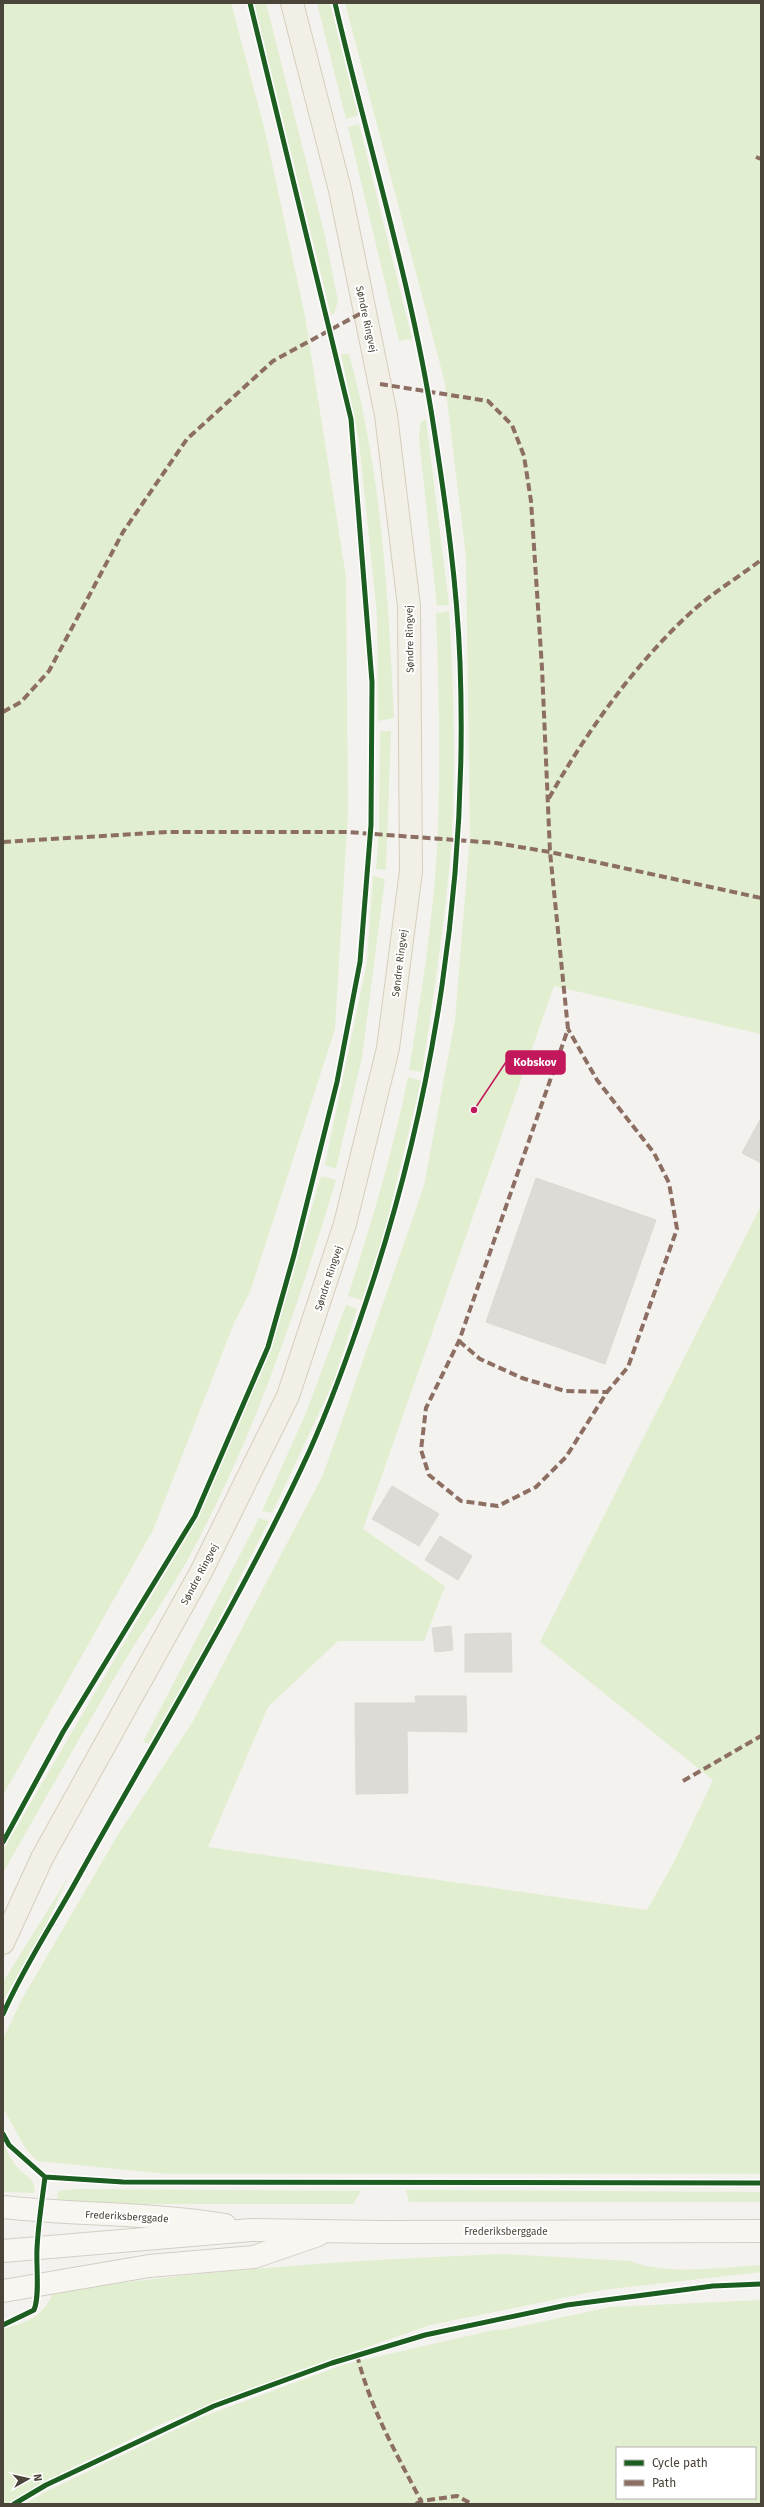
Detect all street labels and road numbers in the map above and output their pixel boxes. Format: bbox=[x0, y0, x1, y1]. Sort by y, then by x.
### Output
street label: Søndre Ringvej bbox=[353, 285, 379, 354]
street label: Søndre Ringvej bbox=[403, 605, 417, 673]
street label: Søndre Ringvej bbox=[390, 929, 410, 998]
street label: Søndre Ringvej bbox=[313, 1244, 345, 1312]
street label: Søndre Ringvej bbox=[179, 1542, 221, 1607]
street label: Frederiksberggade bbox=[85, 2209, 169, 2225]
street label: Frederiksberggade bbox=[464, 2226, 548, 2238]

